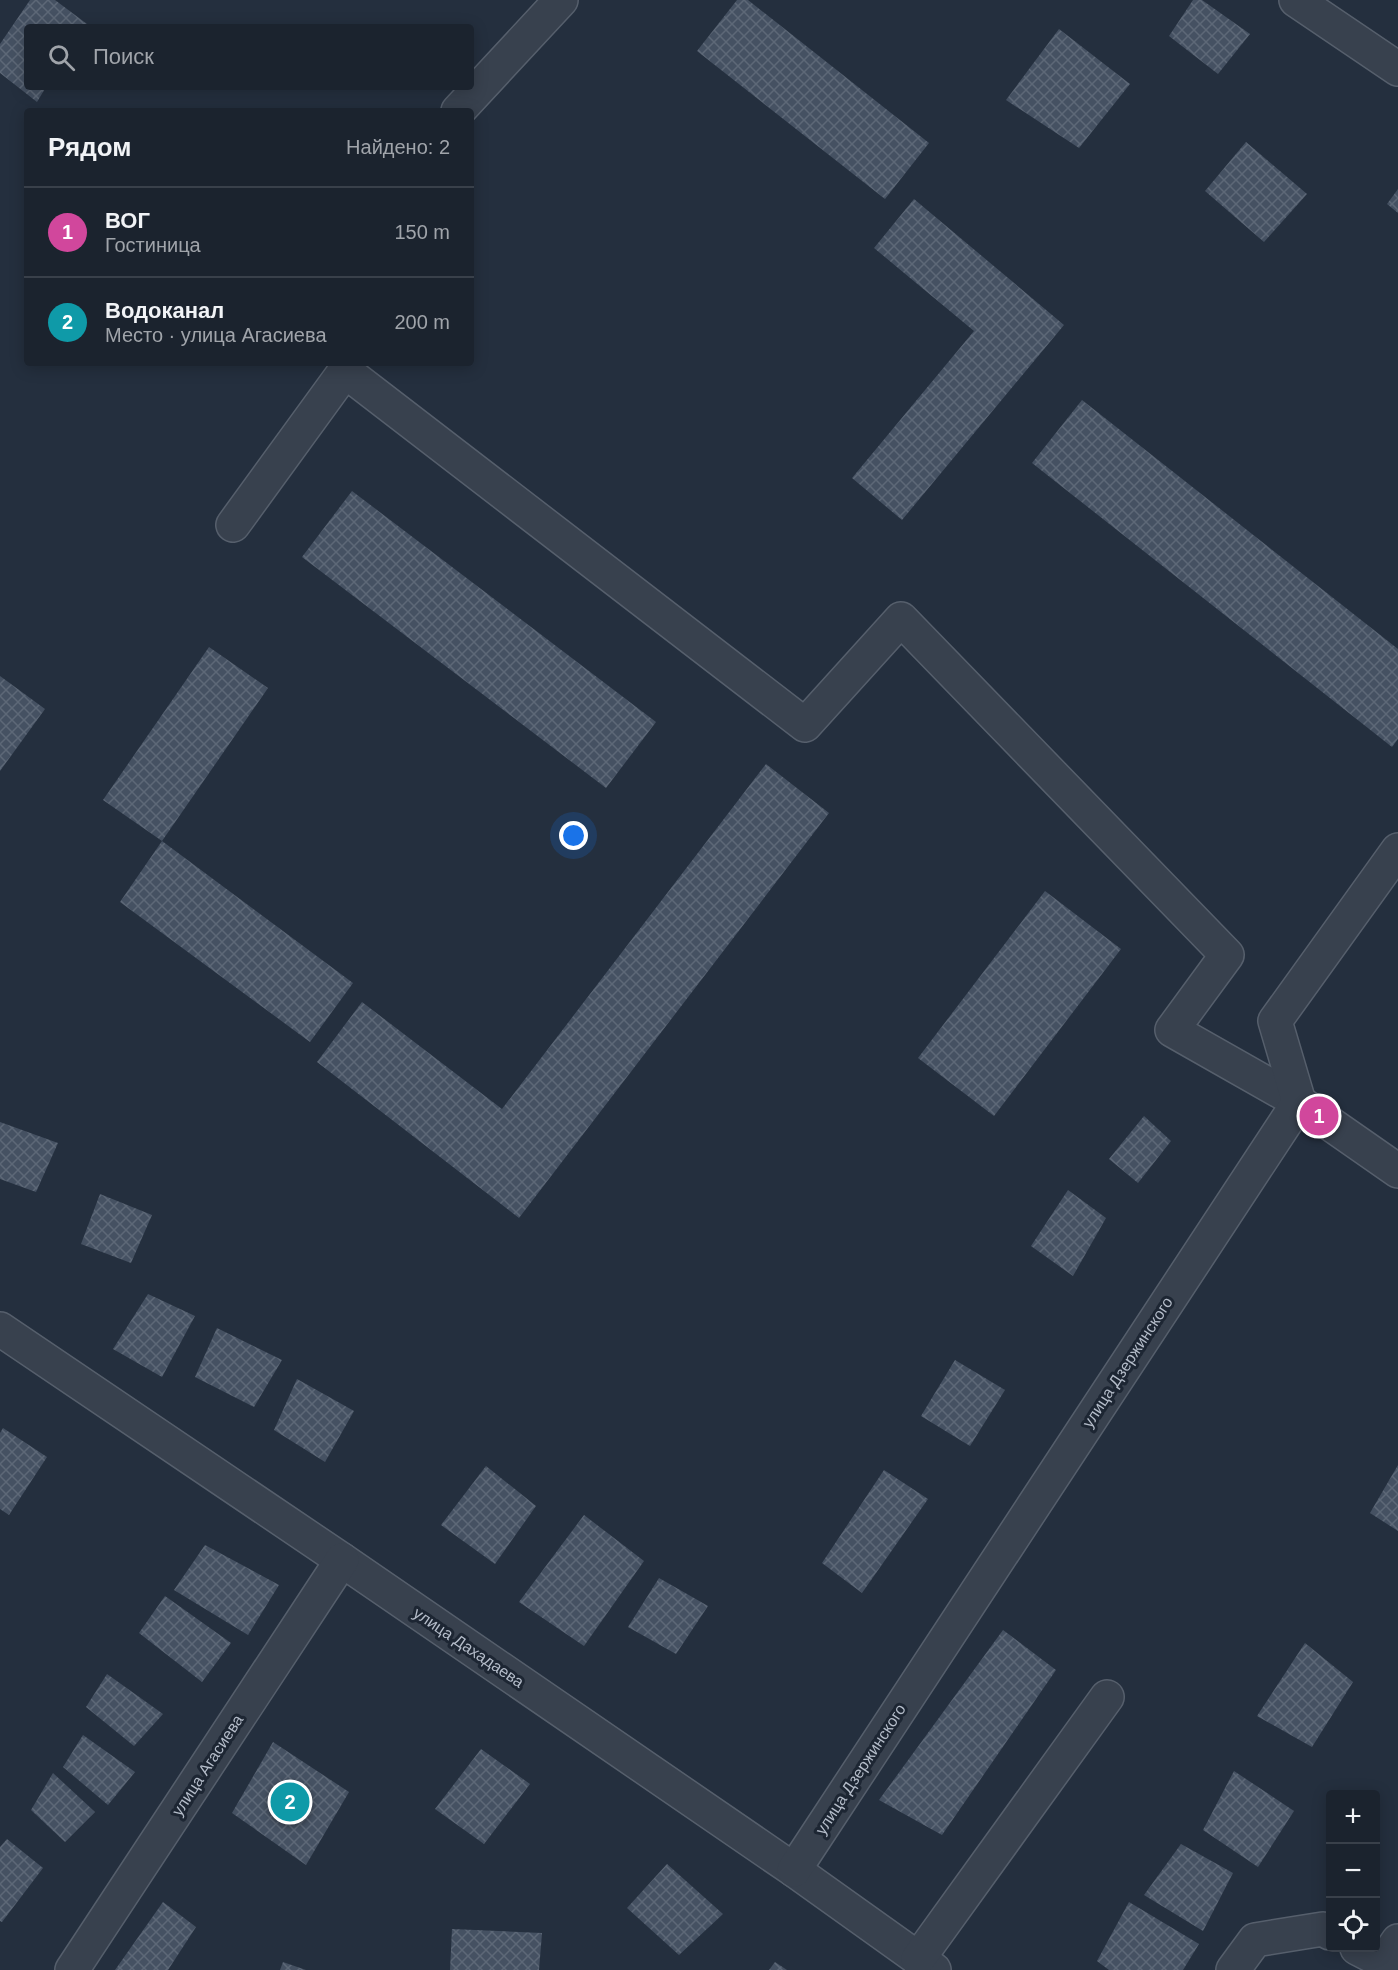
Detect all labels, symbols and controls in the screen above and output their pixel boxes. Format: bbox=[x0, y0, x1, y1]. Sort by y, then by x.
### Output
search box bbox=[24, 24, 474, 90]
icon: search bbox=[45, 41, 78, 74]
text: Поиск bbox=[93, 44, 154, 69]
text: Рядом bbox=[48, 132, 131, 162]
text: Найдено: 2 bbox=[346, 136, 450, 158]
text: ВОГ bbox=[105, 208, 150, 233]
text: 1 bbox=[62, 221, 73, 243]
text: 150 m bbox=[394, 221, 450, 243]
text: Гостиница bbox=[105, 234, 201, 256]
text: Водоканал bbox=[105, 298, 224, 323]
text: 2 bbox=[62, 311, 73, 333]
text: 200 m bbox=[394, 311, 450, 333]
text: Место · улица Агасиева bbox=[105, 324, 327, 346]
your location bbox=[559, 821, 588, 850]
pin: 1 bbox=[1300, 1094, 1338, 1138]
street label: улица Дзержинского bbox=[1079, 1294, 1176, 1431]
street label: улица Дахадаева bbox=[410, 1604, 527, 1691]
street label: улица Дзержинского bbox=[812, 1701, 909, 1838]
street label: улица Агасиева bbox=[169, 1712, 246, 1819]
pin: 2 bbox=[270, 1780, 310, 1824]
map controls bbox=[1326, 1790, 1380, 1952]
button: + bbox=[1326, 1790, 1380, 1844]
button: − bbox=[1326, 1844, 1380, 1898]
button: locate bbox=[1326, 1898, 1380, 1952]

